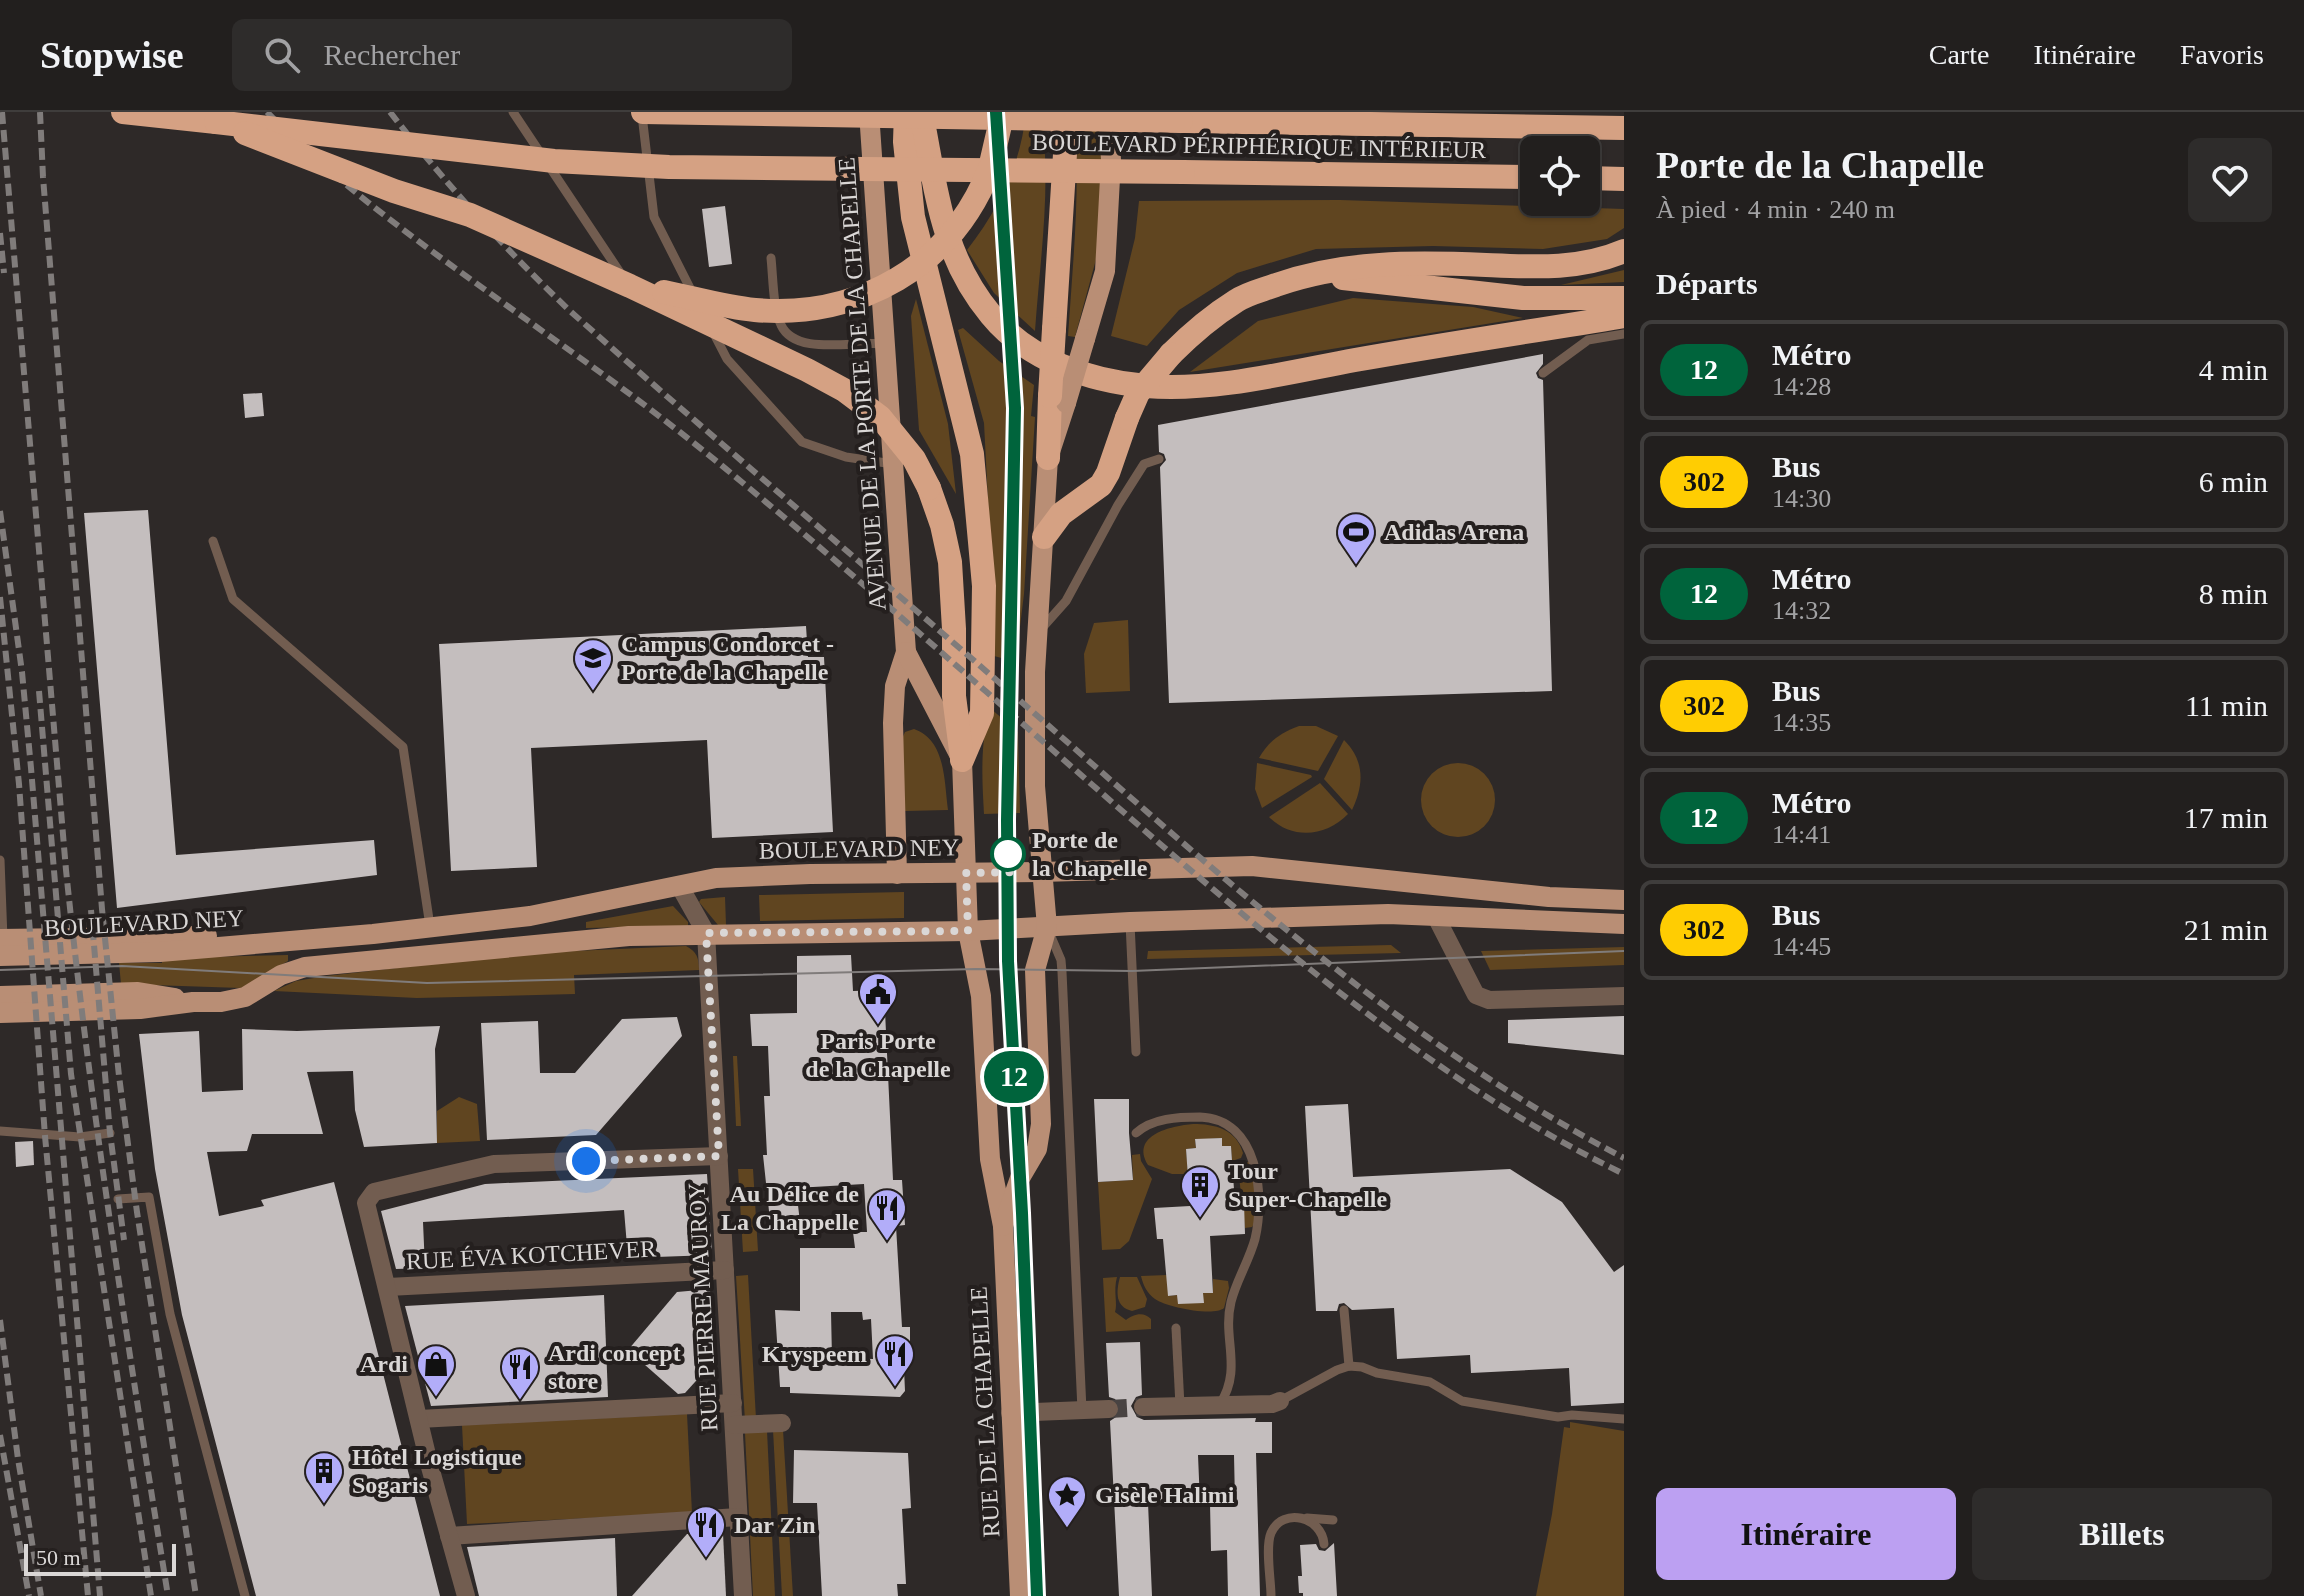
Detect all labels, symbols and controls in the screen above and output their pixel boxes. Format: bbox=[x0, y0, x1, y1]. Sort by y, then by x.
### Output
search box bbox=[232, 19, 792, 91]
icon: search bbox=[260, 33, 304, 77]
text: Stopwise bbox=[40, 34, 184, 76]
text: Rechercher bbox=[324, 38, 460, 71]
text: Carte bbox=[1929, 39, 1989, 70]
text: Itinéraire bbox=[2033, 39, 2136, 70]
text: Favoris bbox=[2180, 39, 2264, 70]
street label: BOULEVARD PÉRIPHÉRIQUE INTÉRIEUR bbox=[1032, 129, 1486, 163]
map controls bbox=[1520, 136, 1600, 216]
button: locate bbox=[1520, 136, 1600, 216]
button: heart bbox=[2188, 138, 2272, 222]
text: Porte de la Chapelle bbox=[1656, 144, 1984, 186]
street label: AVENUE DE LA PORTE DE LA CHAPELLE bbox=[833, 157, 891, 611]
text: À pied · 4 min · 240 m bbox=[1656, 195, 1895, 224]
text: Départs bbox=[1656, 267, 1758, 300]
text: Métro bbox=[1772, 338, 1851, 371]
text: 4 min bbox=[2199, 353, 2268, 386]
text: 12 bbox=[1690, 354, 1718, 385]
text: 14:28 bbox=[1772, 372, 1831, 401]
text: Bus bbox=[1772, 450, 1820, 483]
text: 6 min bbox=[2199, 465, 2268, 498]
text: 302 bbox=[1683, 466, 1725, 497]
text: 14:30 bbox=[1772, 484, 1831, 513]
sports icon: Adidas Arena bbox=[1335, 511, 1377, 566]
place label: Adidas Arena bbox=[1384, 519, 1524, 545]
text: Métro bbox=[1772, 562, 1851, 595]
text: 8 min bbox=[2199, 577, 2268, 610]
text: 12 bbox=[1690, 578, 1718, 609]
text: 14:32 bbox=[1772, 596, 1831, 625]
place label: Campus Condorcet - Porte de la Chapelle bbox=[621, 631, 834, 685]
school or university icon: Campus Condorcet - Porte de la Chapelle bbox=[572, 637, 614, 692]
text: Bus bbox=[1772, 674, 1820, 707]
text: 11 min bbox=[2185, 689, 2268, 722]
text: 302 bbox=[1683, 690, 1725, 721]
text: 14:35 bbox=[1772, 708, 1831, 737]
text: Métro bbox=[1772, 786, 1851, 819]
text: 17 min bbox=[2184, 801, 2268, 834]
text: 12 bbox=[1690, 802, 1718, 833]
text: 14:41 bbox=[1772, 820, 1831, 849]
place label: Porte de la Chapelle bbox=[1032, 827, 1148, 881]
street label: BOULEVARD NEY bbox=[759, 834, 959, 864]
marker: Porte de la Chapelle bbox=[991, 837, 1025, 871]
text: Bus bbox=[1772, 898, 1820, 931]
street label: BOULEVARD NEY bbox=[43, 905, 245, 941]
text: 21 min bbox=[2184, 913, 2268, 946]
text: 302 bbox=[1683, 914, 1725, 945]
text: 14:45 bbox=[1772, 932, 1831, 961]
public building icon: Paris Porte de la Chapelle bbox=[857, 971, 899, 1026]
place label: Paris Porte de la Chapelle bbox=[805, 1028, 951, 1082]
line badge: 12 bbox=[978, 1051, 1050, 1103]
text: 12 bbox=[1000, 1061, 1028, 1092]
your location bbox=[566, 1141, 606, 1181]
place label: Tour Super-Chapelle bbox=[1228, 1158, 1387, 1212]
building icon: Tour Super-Chapelle bbox=[1179, 1164, 1221, 1219]
place label: Au Délice de La Chappelle bbox=[721, 1181, 859, 1235]
street label: RUE PIERRE MAUROY bbox=[683, 1182, 723, 1432]
restaurant icon: Au Délice de La Chappelle bbox=[866, 1187, 908, 1242]
street label: RUE ÉVA KOTCHEVER bbox=[405, 1235, 657, 1275]
street label: RUE DE LA CHAPELLE bbox=[965, 1286, 1005, 1538]
restaurant icon: Kryspeem bbox=[874, 1333, 916, 1388]
place label: Ardi concept store bbox=[548, 1340, 681, 1394]
place label: Kryspeem bbox=[762, 1341, 867, 1367]
shop icon: Ardi bbox=[415, 1343, 457, 1398]
restaurant icon: Ardi concept store bbox=[499, 1346, 541, 1401]
place label: Ardi bbox=[360, 1351, 408, 1377]
place label: Hôtel Logistique Sogaris bbox=[352, 1444, 522, 1498]
building icon: Hôtel Logistique Sogaris bbox=[303, 1450, 345, 1505]
place icon: Gisèle Halimi bbox=[1046, 1474, 1088, 1529]
place label: Gisèle Halimi bbox=[1095, 1482, 1235, 1508]
button: Itinéraire bbox=[1656, 1488, 1956, 1580]
button: Billets bbox=[1972, 1488, 2272, 1580]
restaurant icon: Dar Zin bbox=[685, 1504, 727, 1559]
place label: Dar Zin bbox=[734, 1512, 816, 1538]
scale bar bbox=[24, 1540, 176, 1576]
text: 50 m bbox=[36, 1545, 81, 1570]

